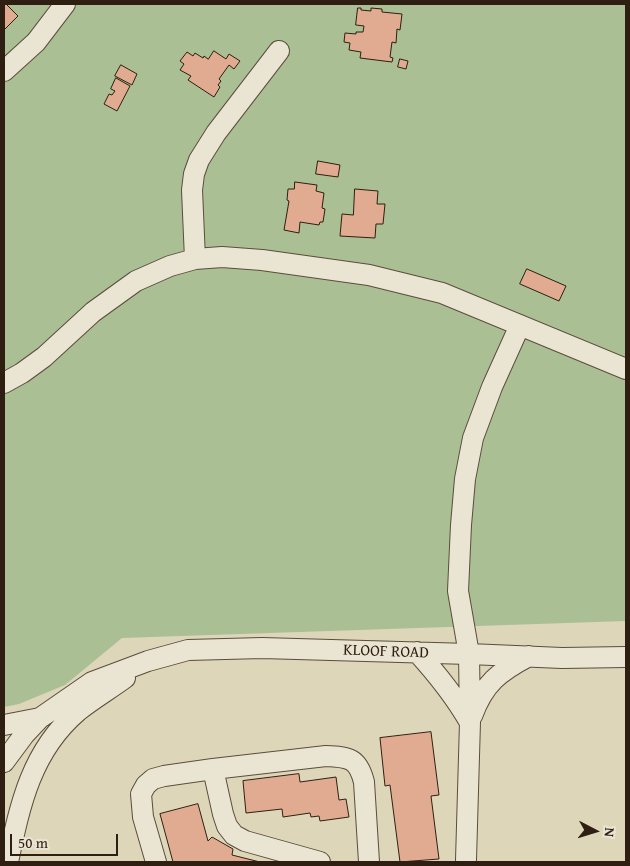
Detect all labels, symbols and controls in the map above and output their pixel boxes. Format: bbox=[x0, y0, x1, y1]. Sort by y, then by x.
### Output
street label: KLOOF ROAD bbox=[343, 641, 429, 663]
north arrow bbox=[570, 806, 620, 856]
scale bar bbox=[12, 824, 120, 856]
text: N bbox=[600, 827, 620, 838]
text: 50 m bbox=[18, 832, 48, 853]

